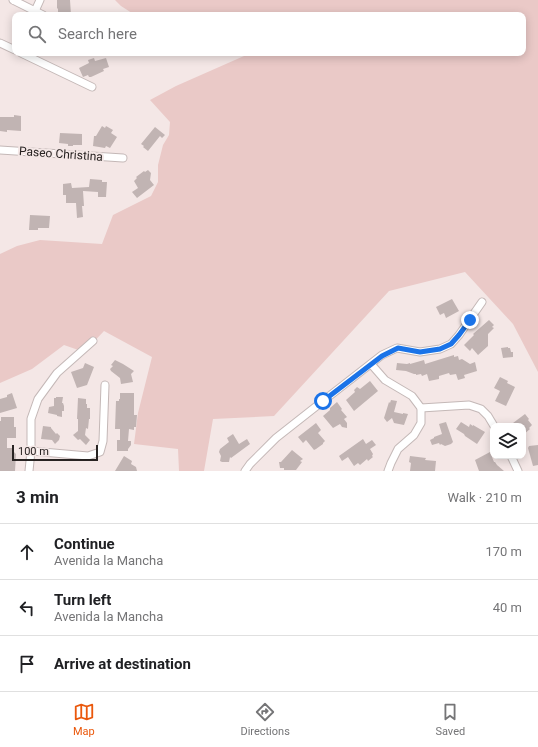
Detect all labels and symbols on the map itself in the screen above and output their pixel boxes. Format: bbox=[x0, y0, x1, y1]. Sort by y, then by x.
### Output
street label: Paseo Christina bbox=[19, 144, 103, 164]
route end bbox=[461, 311, 479, 329]
route start bbox=[314, 392, 332, 410]
scale bar bbox=[12, 443, 98, 462]

